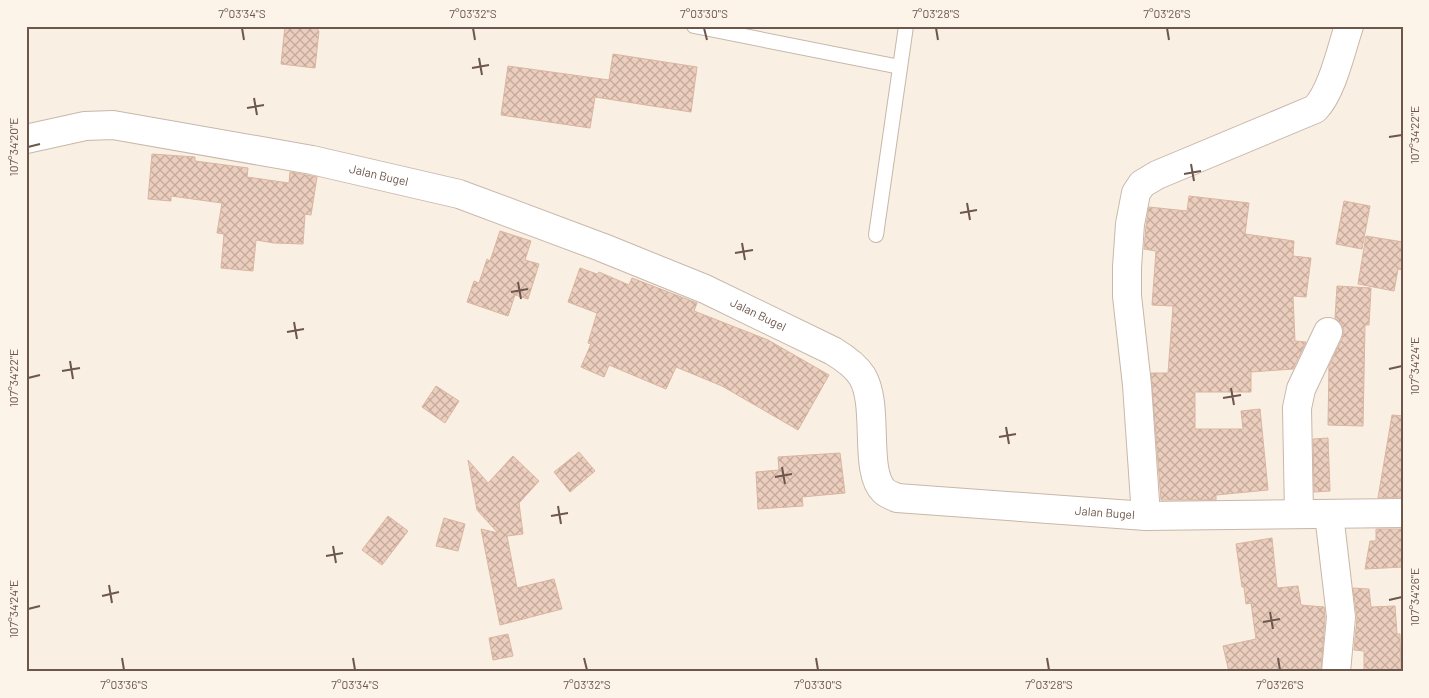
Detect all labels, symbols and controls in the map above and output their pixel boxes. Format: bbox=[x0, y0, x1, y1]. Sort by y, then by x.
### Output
text: 7°03'34"S bbox=[218, 6, 266, 20]
text: 7°03'32"S bbox=[449, 6, 497, 20]
text: 7°03'30"S bbox=[680, 6, 728, 20]
text: 7°03'28"S bbox=[912, 6, 960, 20]
text: 7°03'26"S bbox=[1143, 6, 1191, 20]
text: 107°34'22"E bbox=[1407, 106, 1421, 164]
text: 107°34'20"E bbox=[6, 117, 20, 177]
street label: Jalan Bugel bbox=[348, 161, 410, 188]
street label: Jalan Bugel bbox=[728, 294, 789, 333]
text: 107°34'24"E bbox=[1407, 337, 1421, 395]
text: 107°34'22"E bbox=[6, 349, 20, 407]
street label: Jalan Bugel bbox=[1074, 503, 1135, 521]
text: 107°34'26"E bbox=[1407, 568, 1421, 626]
text: 107°34'24"E bbox=[6, 580, 20, 638]
text: 7°03'36"S bbox=[100, 677, 148, 691]
text: 7°03'34"S bbox=[331, 677, 379, 691]
text: 7°03'32"S bbox=[563, 677, 611, 691]
text: 7°03'30"S bbox=[794, 677, 842, 691]
text: 7°03'28"S bbox=[1025, 677, 1073, 691]
text: 7°03'26"S bbox=[1256, 677, 1304, 691]

